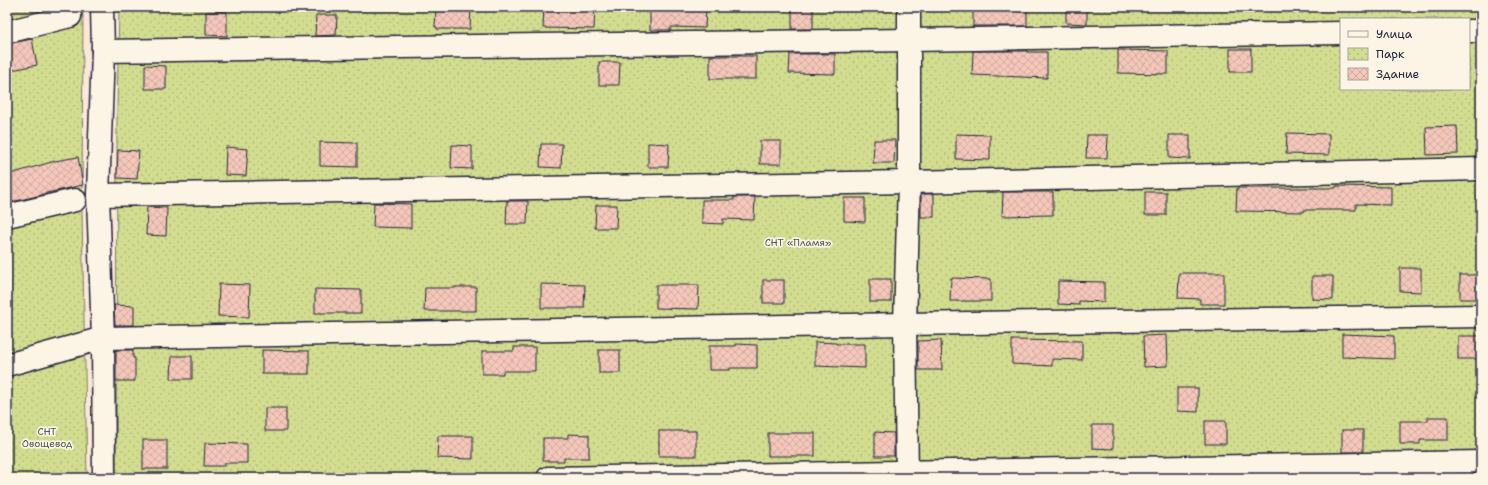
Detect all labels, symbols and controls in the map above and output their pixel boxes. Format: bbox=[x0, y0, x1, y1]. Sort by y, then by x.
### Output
legend bbox=[1340, 18, 1470, 90]
text: Улица bbox=[1376, 26, 1413, 42]
text: Парк bbox=[1376, 46, 1405, 62]
text: Здание bbox=[1376, 66, 1420, 82]
park label: СНТ «Пламя» bbox=[765, 236, 831, 249]
park label: СНТ Овощевод bbox=[22, 425, 73, 450]

